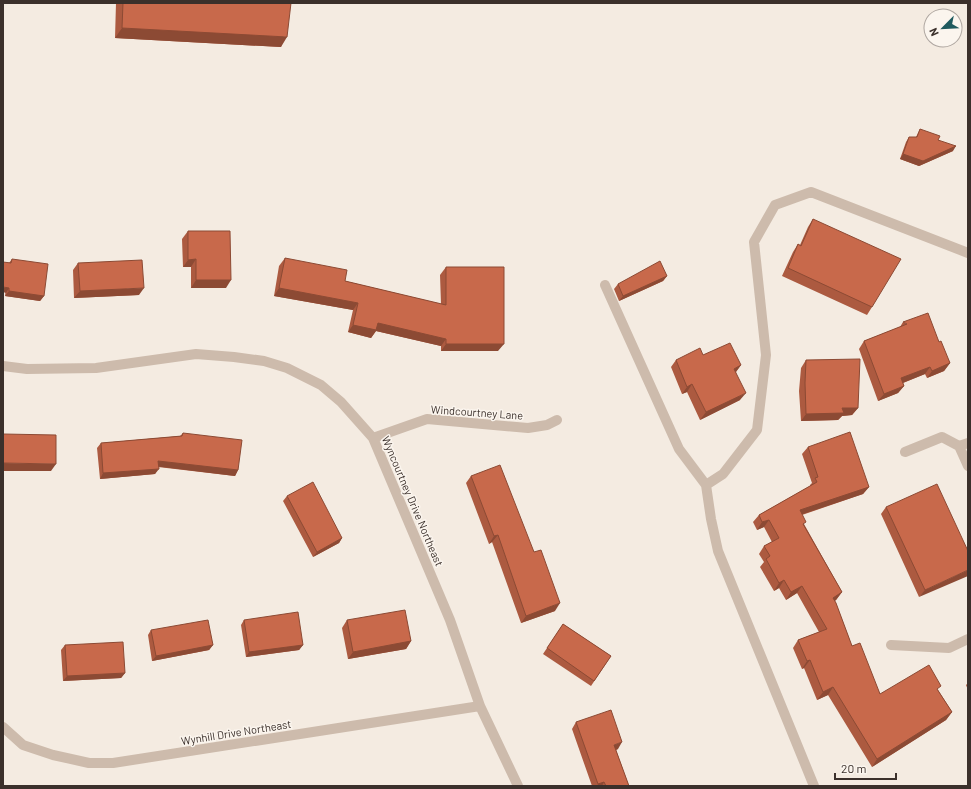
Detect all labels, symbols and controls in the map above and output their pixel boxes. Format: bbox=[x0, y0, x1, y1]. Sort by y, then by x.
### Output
north arrow bbox=[923, 8, 963, 48]
text: N bbox=[926, 26, 941, 38]
street label: Windcourtney Lane bbox=[430, 402, 524, 422]
street label: Wyncourtney Drive Northeast bbox=[380, 434, 446, 568]
street label: Wynhill Drive Northeast bbox=[180, 717, 292, 747]
scale bar bbox=[835, 755, 896, 781]
text: 20 m bbox=[841, 761, 867, 775]

